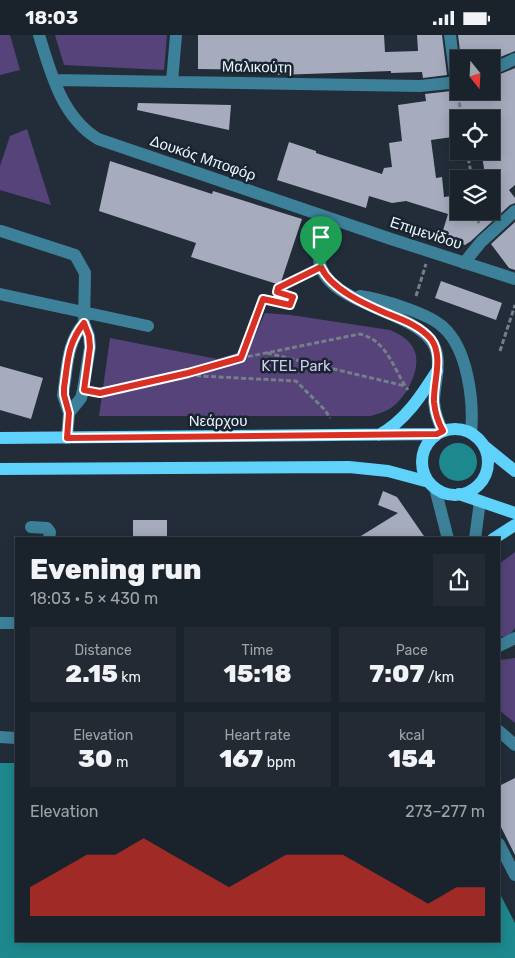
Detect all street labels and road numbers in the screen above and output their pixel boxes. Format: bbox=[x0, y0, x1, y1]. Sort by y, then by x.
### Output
street label: Μαλικούτη bbox=[222, 57, 292, 77]
street label: Δουκός Μποφόρ bbox=[148, 131, 258, 185]
street label: Επιμενίδου bbox=[388, 213, 464, 253]
street label: Νεάρχου bbox=[189, 412, 247, 430]

